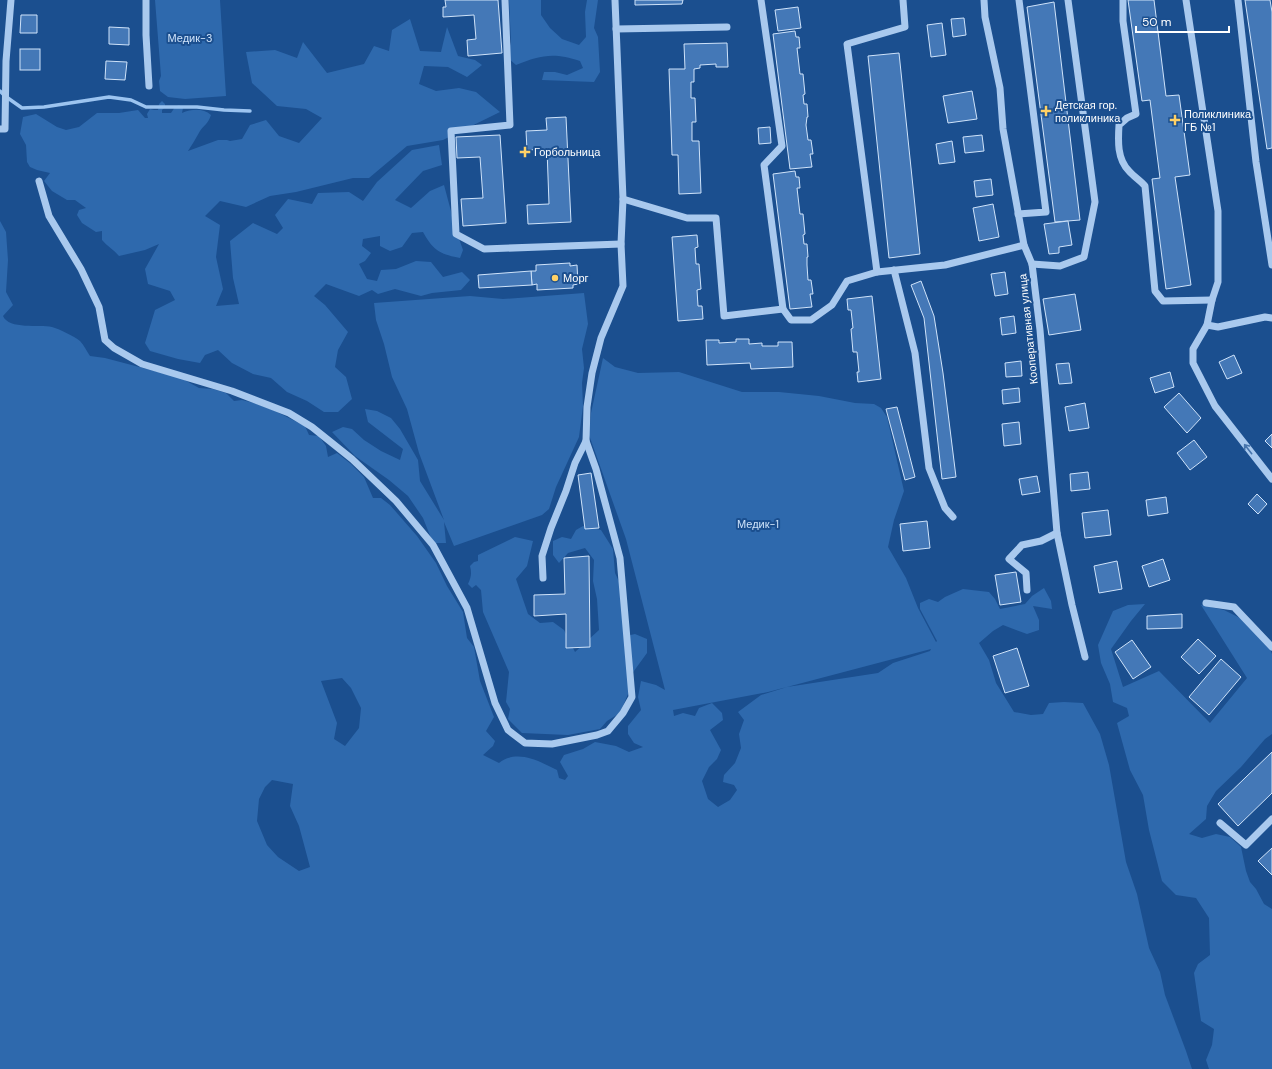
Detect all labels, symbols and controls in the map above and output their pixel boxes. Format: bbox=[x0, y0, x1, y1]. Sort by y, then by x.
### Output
scale bar bbox=[1136, 8, 1229, 34]
text: 50 m bbox=[1142, 14, 1171, 30]
park label: Медик-3 bbox=[168, 31, 213, 45]
place label: Детская гор. поликлиника bbox=[1055, 98, 1121, 125]
marker: Детская гор. поликлиника bbox=[1040, 105, 1052, 117]
place label: Поликлиника ГБ №1 bbox=[1184, 107, 1252, 134]
marker: Поликлиника ГБ №1 bbox=[1169, 114, 1181, 126]
place label: Горбольница bbox=[534, 145, 601, 159]
marker: Горбольница bbox=[519, 146, 531, 158]
place label: Морг bbox=[563, 271, 589, 285]
street label: Кооперативная улица bbox=[1015, 272, 1041, 385]
marker: Морг bbox=[550, 273, 560, 283]
one-way arrow bbox=[1243, 443, 1252, 454]
park label: Медик-1 bbox=[737, 517, 779, 531]

